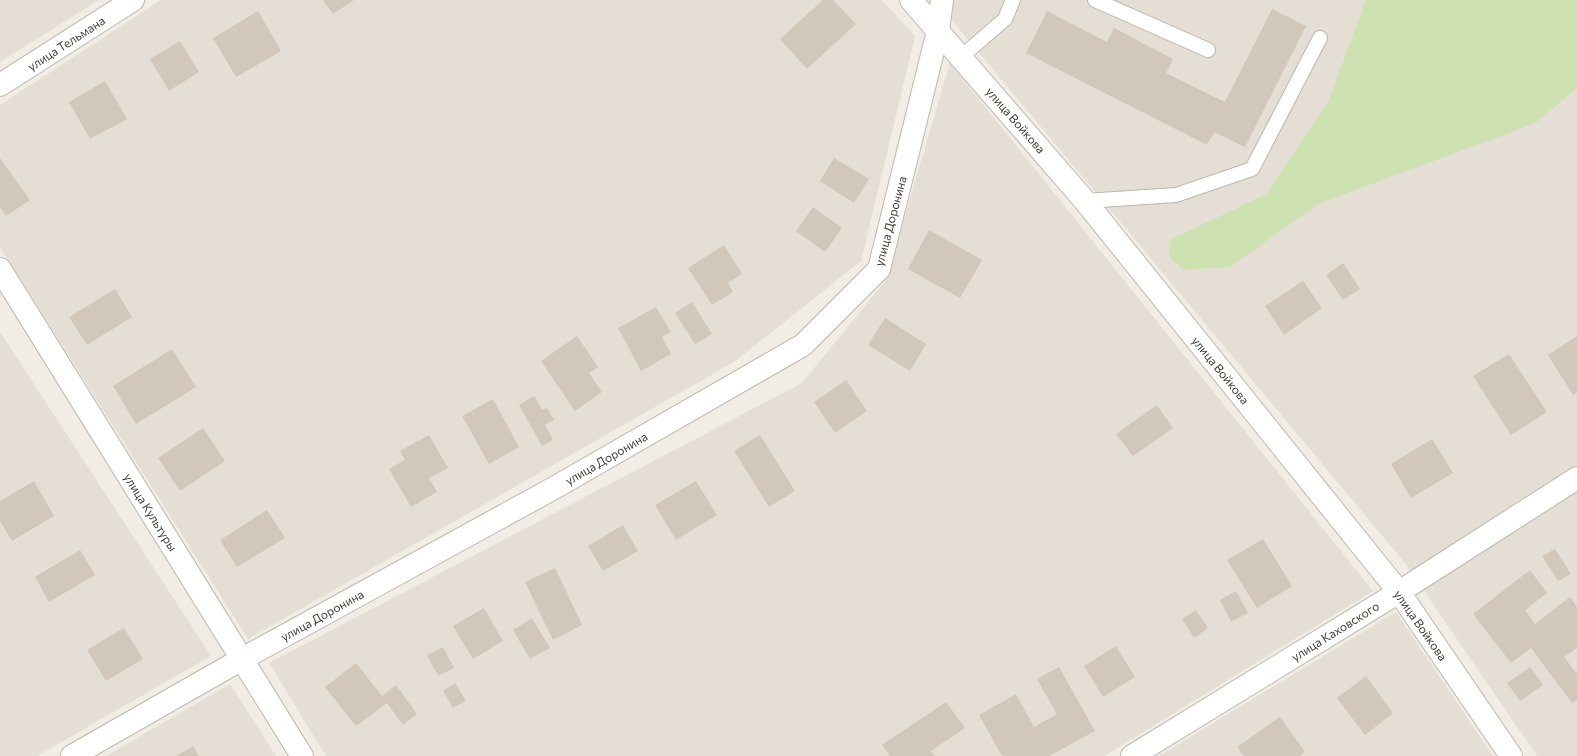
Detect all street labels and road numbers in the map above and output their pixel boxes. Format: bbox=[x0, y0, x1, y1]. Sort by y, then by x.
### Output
street label: улица Тельмана bbox=[25, 13, 107, 73]
street label: улица Войкова bbox=[984, 84, 1048, 156]
street label: улица Доронина bbox=[871, 174, 909, 268]
street label: улица Войкова bbox=[1189, 333, 1253, 407]
street label: улица Доронина bbox=[562, 429, 650, 487]
street label: улица Культуры bbox=[121, 471, 181, 553]
street label: улица Доронина bbox=[278, 586, 366, 644]
street label: улица Войкова bbox=[1392, 587, 1450, 663]
street label: улица Каховского bbox=[1289, 598, 1381, 664]

